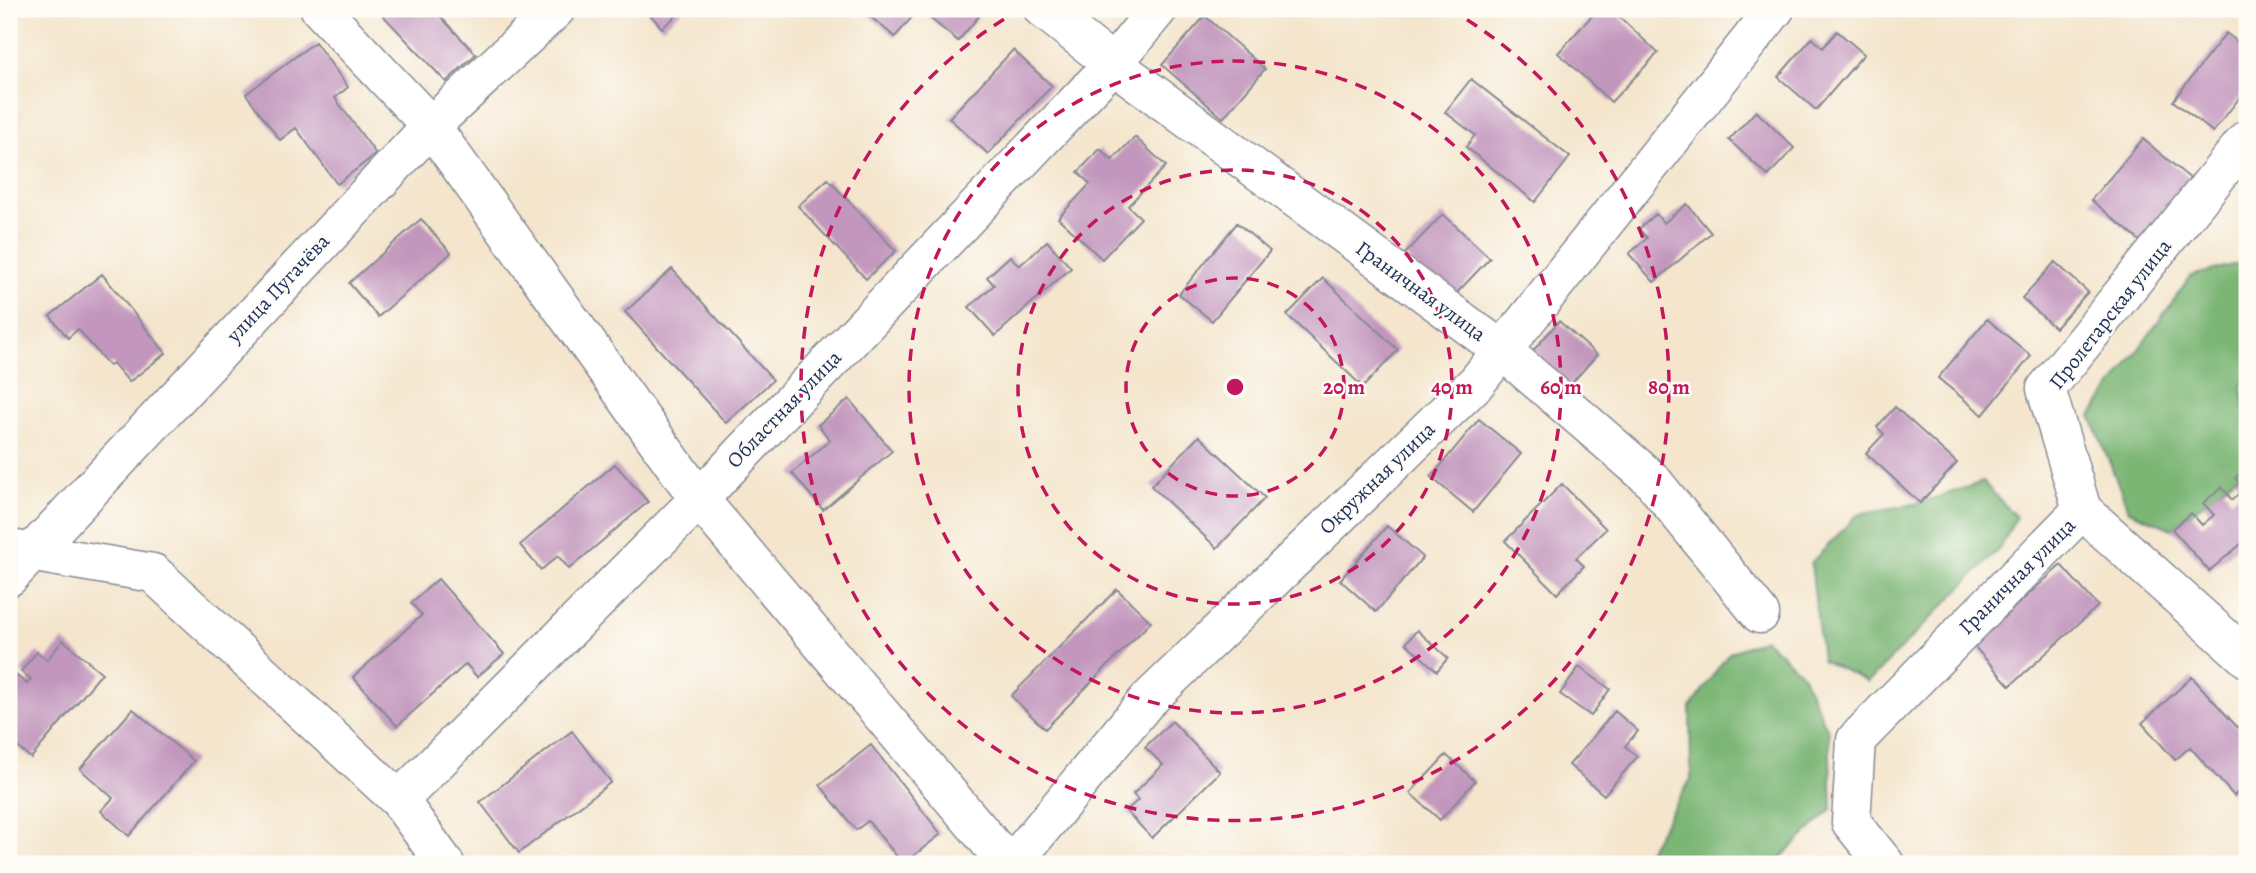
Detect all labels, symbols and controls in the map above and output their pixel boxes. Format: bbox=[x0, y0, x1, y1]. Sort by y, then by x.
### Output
street label: улица Пугачёва bbox=[220, 227, 336, 349]
street label: Пролетарская улица bbox=[2042, 233, 2178, 395]
street label: Граничная улица bbox=[1350, 234, 1492, 348]
street label: Областная улица bbox=[720, 344, 848, 474]
text: 20 m bbox=[1323, 373, 1365, 401]
text: 40 m bbox=[1431, 373, 1473, 401]
text: 60 m bbox=[1540, 373, 1582, 401]
text: 80 m bbox=[1648, 373, 1690, 401]
centre of rings bbox=[1223, 375, 1247, 399]
street label: Окружная улица bbox=[1313, 415, 1441, 541]
street label: Граничная улица bbox=[1952, 511, 2082, 641]

